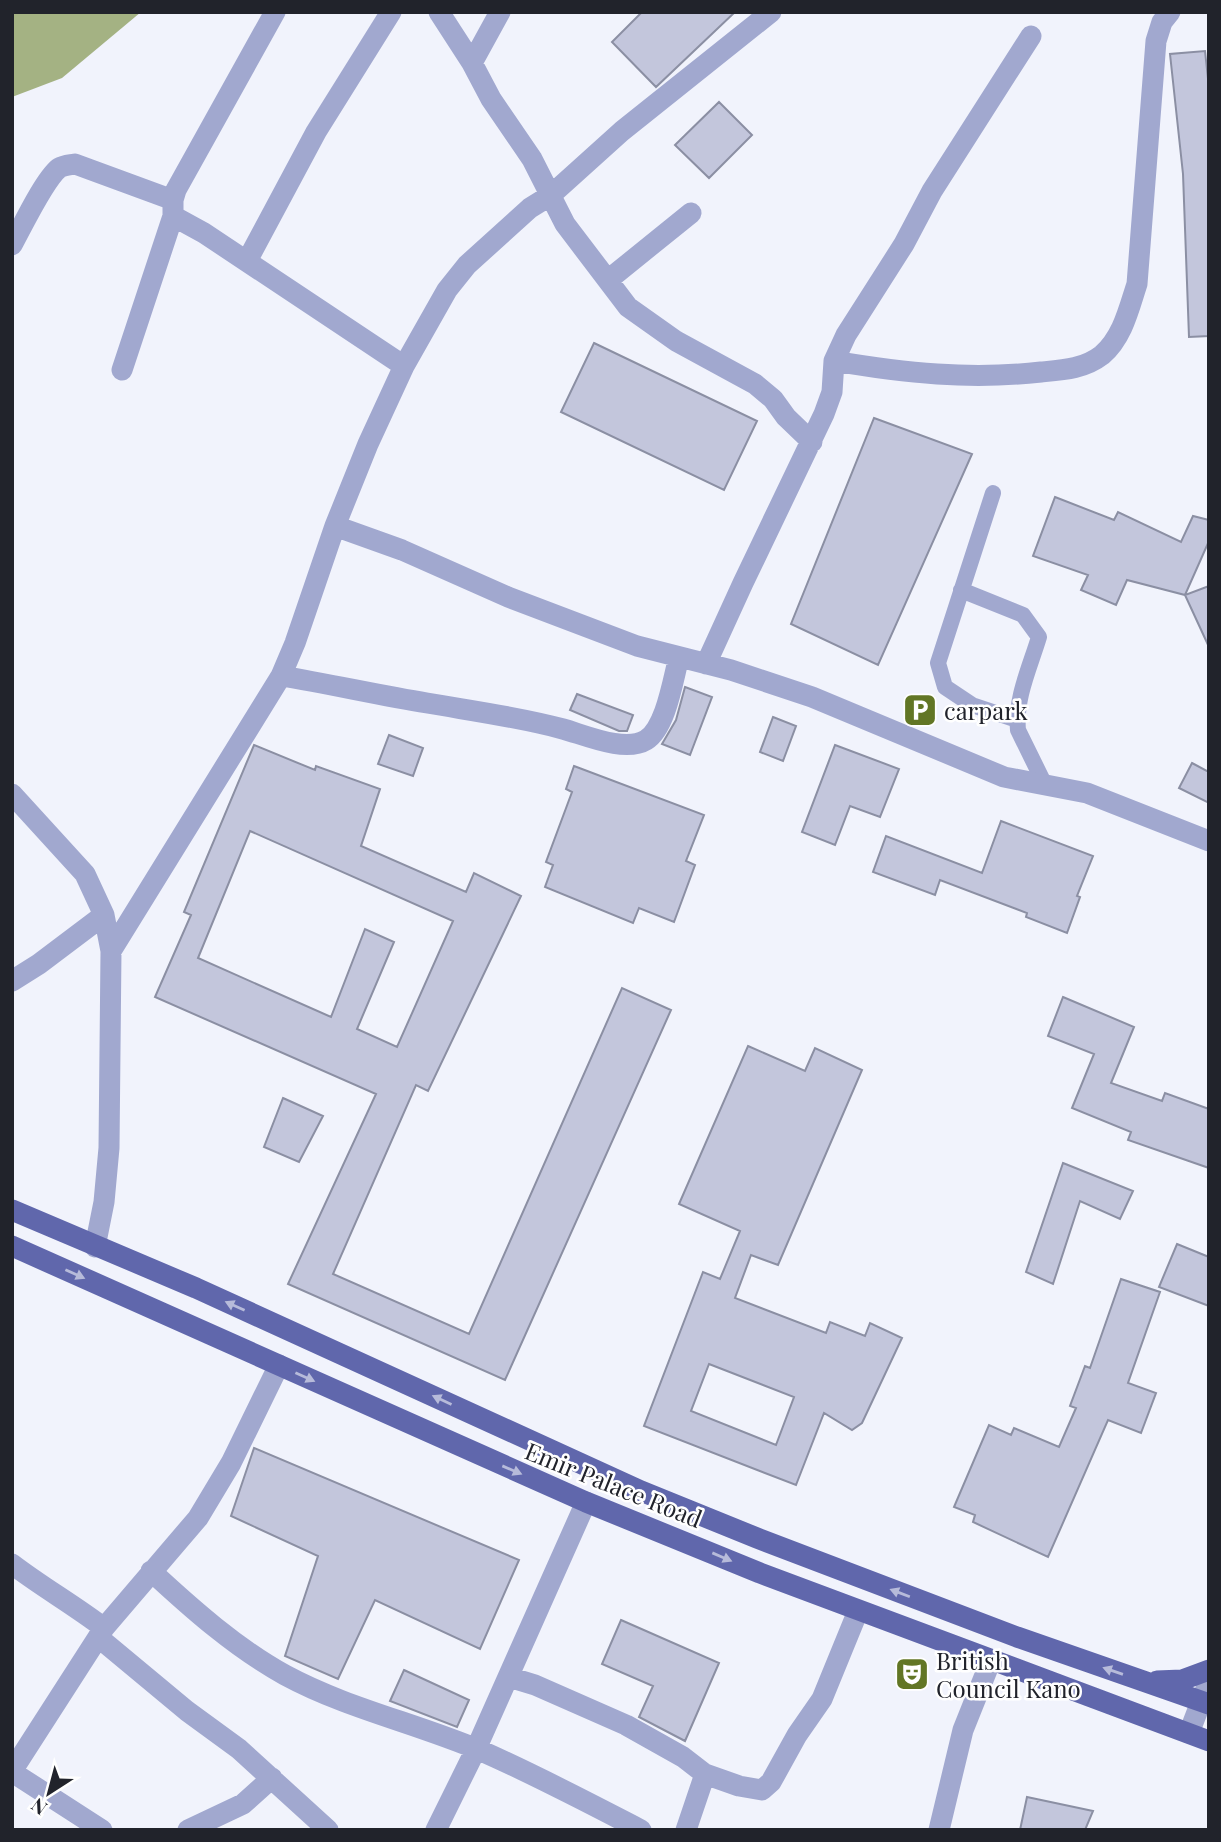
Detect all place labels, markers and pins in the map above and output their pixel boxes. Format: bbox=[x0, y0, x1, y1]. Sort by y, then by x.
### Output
parking icon: carpark bbox=[901, 691, 939, 729]
place label: carpark bbox=[944, 694, 1028, 726]
place label: British Council Kano bbox=[936, 1644, 1081, 1704]
theatre icon: British Council Kano bbox=[893, 1655, 931, 1693]

